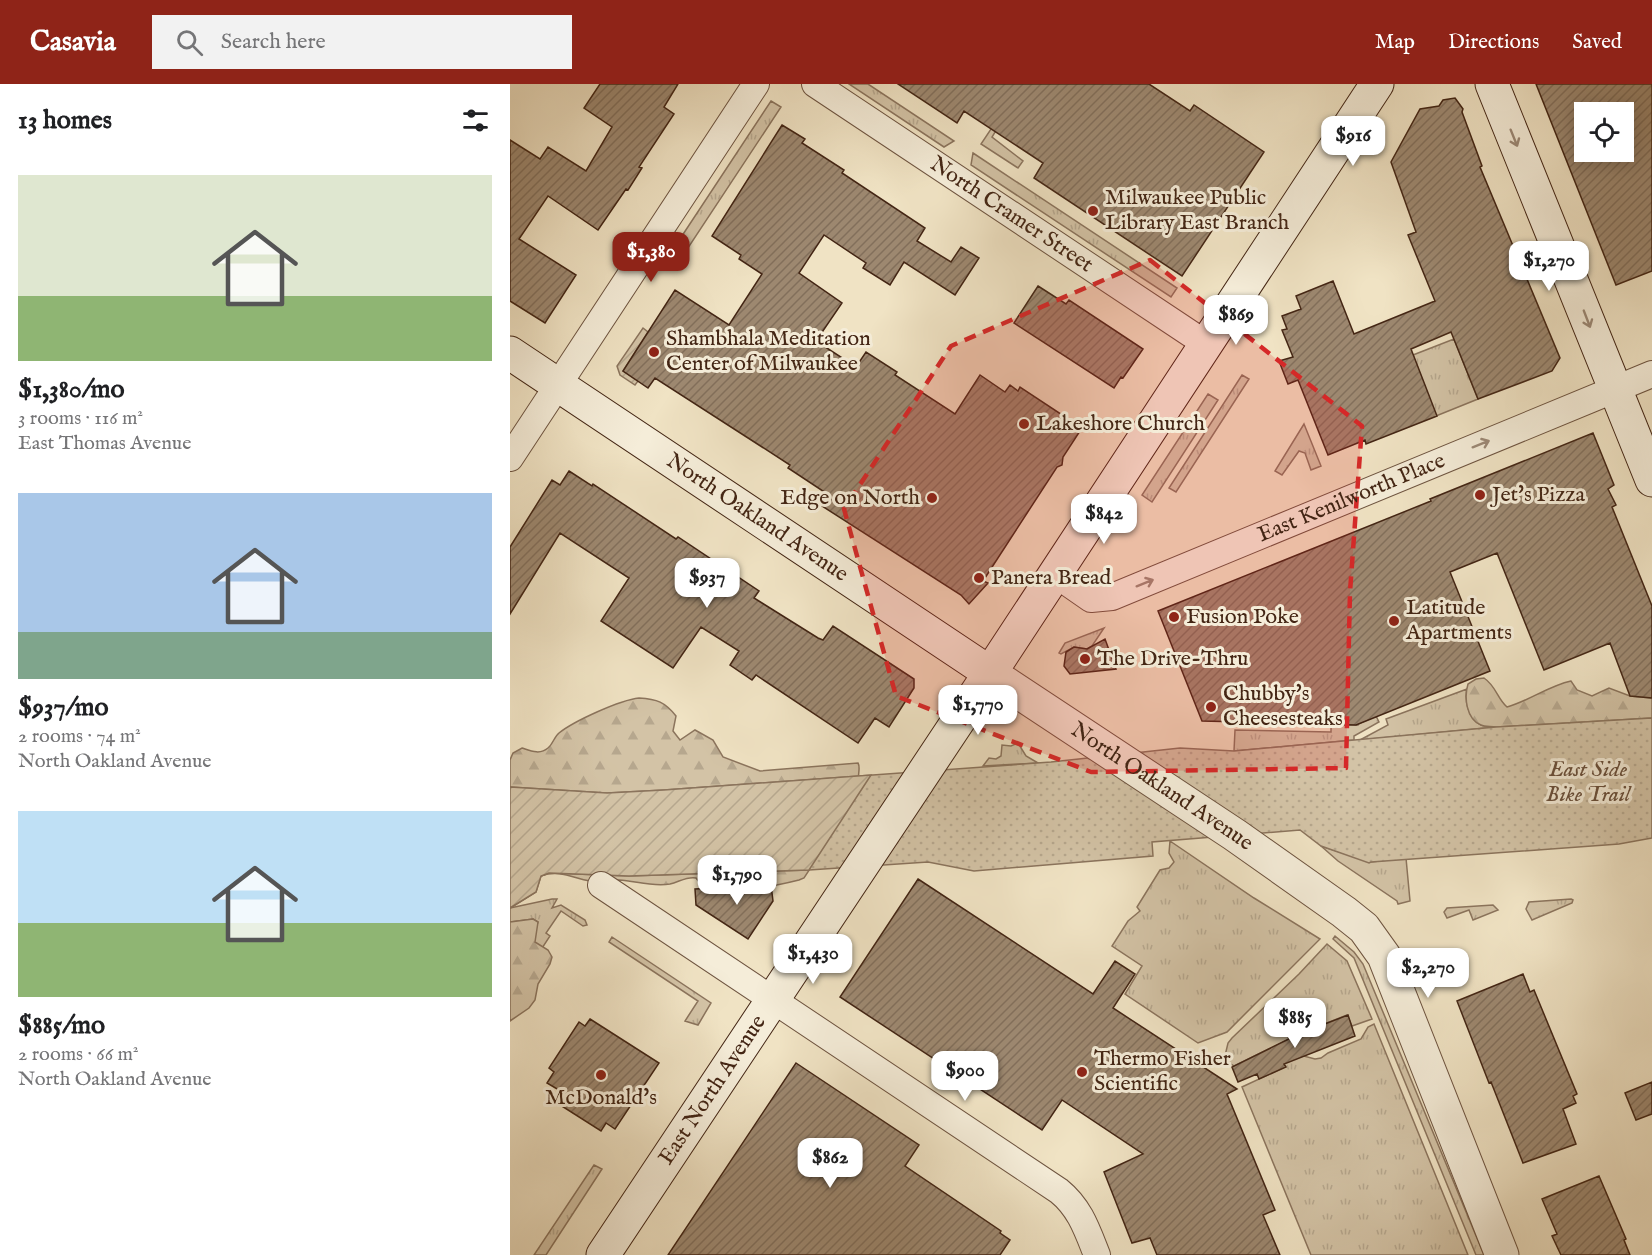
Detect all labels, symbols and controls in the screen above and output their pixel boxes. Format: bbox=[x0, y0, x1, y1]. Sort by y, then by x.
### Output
search box bbox=[152, 15, 572, 69]
text: Casavia bbox=[30, 25, 116, 60]
icon: search bbox=[173, 26, 206, 59]
text: Search here bbox=[221, 28, 326, 56]
text: Map bbox=[1375, 29, 1415, 56]
text: Directions bbox=[1448, 29, 1539, 56]
text: Saved bbox=[1572, 29, 1622, 56]
map controls bbox=[1574, 102, 1634, 162]
button: locate bbox=[1574, 102, 1634, 162]
text: 13 homes bbox=[18, 104, 112, 137]
icon: filters bbox=[459, 104, 492, 137]
pin: $916 bbox=[1317, 116, 1389, 167]
text: $916 bbox=[1335, 123, 1371, 148]
one-way arrow bbox=[1509, 128, 1520, 147]
street label: North Cramer Street bbox=[925, 150, 1099, 279]
place label: Milwaukee Public Library East Branch bbox=[1105, 184, 1290, 237]
marker: Milwaukee Public Library East Branch bbox=[1086, 204, 1100, 218]
icon: home bbox=[201, 214, 309, 322]
pin: $1,380 bbox=[602, 232, 700, 283]
text: $1,380 bbox=[627, 239, 675, 264]
pin: $1,270 bbox=[1500, 241, 1598, 292]
text: $1,270 bbox=[1523, 248, 1575, 273]
pin: $869 bbox=[1200, 295, 1272, 346]
text: $869 bbox=[1218, 302, 1254, 327]
one-way arrow bbox=[1582, 309, 1593, 328]
place label: Shambhala Meditation Center of Milwaukee bbox=[666, 325, 871, 378]
marker: Shambhala Meditation Center of Milwaukee bbox=[647, 345, 661, 359]
text: $1,380/mo bbox=[18, 373, 125, 406]
text: 3 rooms · 116 m² bbox=[18, 406, 143, 431]
place label: Lakeshore Church bbox=[1036, 410, 1205, 438]
marker: Lakeshore Church bbox=[1017, 417, 1031, 431]
text: East Thomas Avenue bbox=[18, 431, 191, 456]
one-way arrow bbox=[1471, 438, 1489, 449]
street label: North Oakland Avenue bbox=[661, 447, 854, 588]
street label: East Kenilworth Place bbox=[1254, 447, 1449, 549]
place label: Jet's Pizza bbox=[1489, 481, 1586, 509]
place label: Edge on North bbox=[780, 484, 920, 512]
marker: Jet's Pizza bbox=[1473, 488, 1487, 502]
marker: Edge on North bbox=[925, 491, 939, 505]
pin: $842 bbox=[1068, 494, 1140, 545]
text: $842 bbox=[1085, 501, 1123, 526]
icon: home bbox=[201, 532, 309, 640]
pin: $937 bbox=[671, 558, 743, 609]
place label: Panera Bread bbox=[991, 564, 1112, 592]
text: $937 bbox=[689, 565, 725, 590]
marker: Panera Bread bbox=[972, 571, 986, 585]
one-way arrow bbox=[1135, 577, 1154, 588]
place label: Latitude Apartments bbox=[1405, 594, 1512, 647]
place label: Fusion Poke bbox=[1186, 603, 1299, 631]
marker: Fusion Poke bbox=[1167, 610, 1181, 624]
marker: Latitude Apartments bbox=[1387, 614, 1401, 628]
place label: The Drive-Thru bbox=[1097, 645, 1248, 673]
marker: The Drive-Thru bbox=[1078, 652, 1092, 666]
place label: Chubby's Cheesesteaks bbox=[1223, 680, 1343, 733]
pin: $1,770 bbox=[929, 685, 1027, 736]
text: $937/mo bbox=[18, 691, 108, 724]
text: $1,770 bbox=[952, 692, 1004, 717]
marker: Chubby's Cheesesteaks bbox=[1204, 700, 1218, 714]
street label: North Oakland Avenue bbox=[1065, 716, 1258, 857]
text: 2 rooms · 74 m² bbox=[18, 724, 141, 749]
text: North Oakland Avenue bbox=[18, 749, 212, 774]
park label: East Side Bike Trail bbox=[1546, 756, 1632, 809]
icon: home bbox=[201, 850, 309, 958]
pin: $1,790 bbox=[688, 855, 786, 906]
text: $1,790 bbox=[712, 862, 762, 887]
pin: $1,430 bbox=[764, 934, 862, 985]
text: $1,430 bbox=[787, 941, 839, 966]
pin: $2,270 bbox=[1379, 948, 1477, 999]
text: $2,270 bbox=[1401, 955, 1455, 980]
pin: $885 bbox=[1259, 998, 1331, 1049]
text: $885 bbox=[1278, 1005, 1312, 1030]
text: $885/mo bbox=[18, 1009, 105, 1042]
street label: East North Avenue bbox=[653, 1010, 773, 1171]
text: 2 rooms · 66 m² bbox=[18, 1042, 139, 1067]
place label: Thermo Fisher Scientific bbox=[1094, 1045, 1231, 1098]
pin: $900 bbox=[929, 1051, 1001, 1102]
text: $900 bbox=[945, 1058, 985, 1083]
marker: Thermo Fisher Scientific bbox=[1075, 1065, 1089, 1079]
text: North Oakland Avenue bbox=[18, 1067, 212, 1092]
marker: McDonald's bbox=[594, 1068, 608, 1082]
place label: McDonald's bbox=[545, 1084, 657, 1112]
pin: $862 bbox=[794, 1138, 866, 1189]
text: $862 bbox=[812, 1145, 848, 1170]

